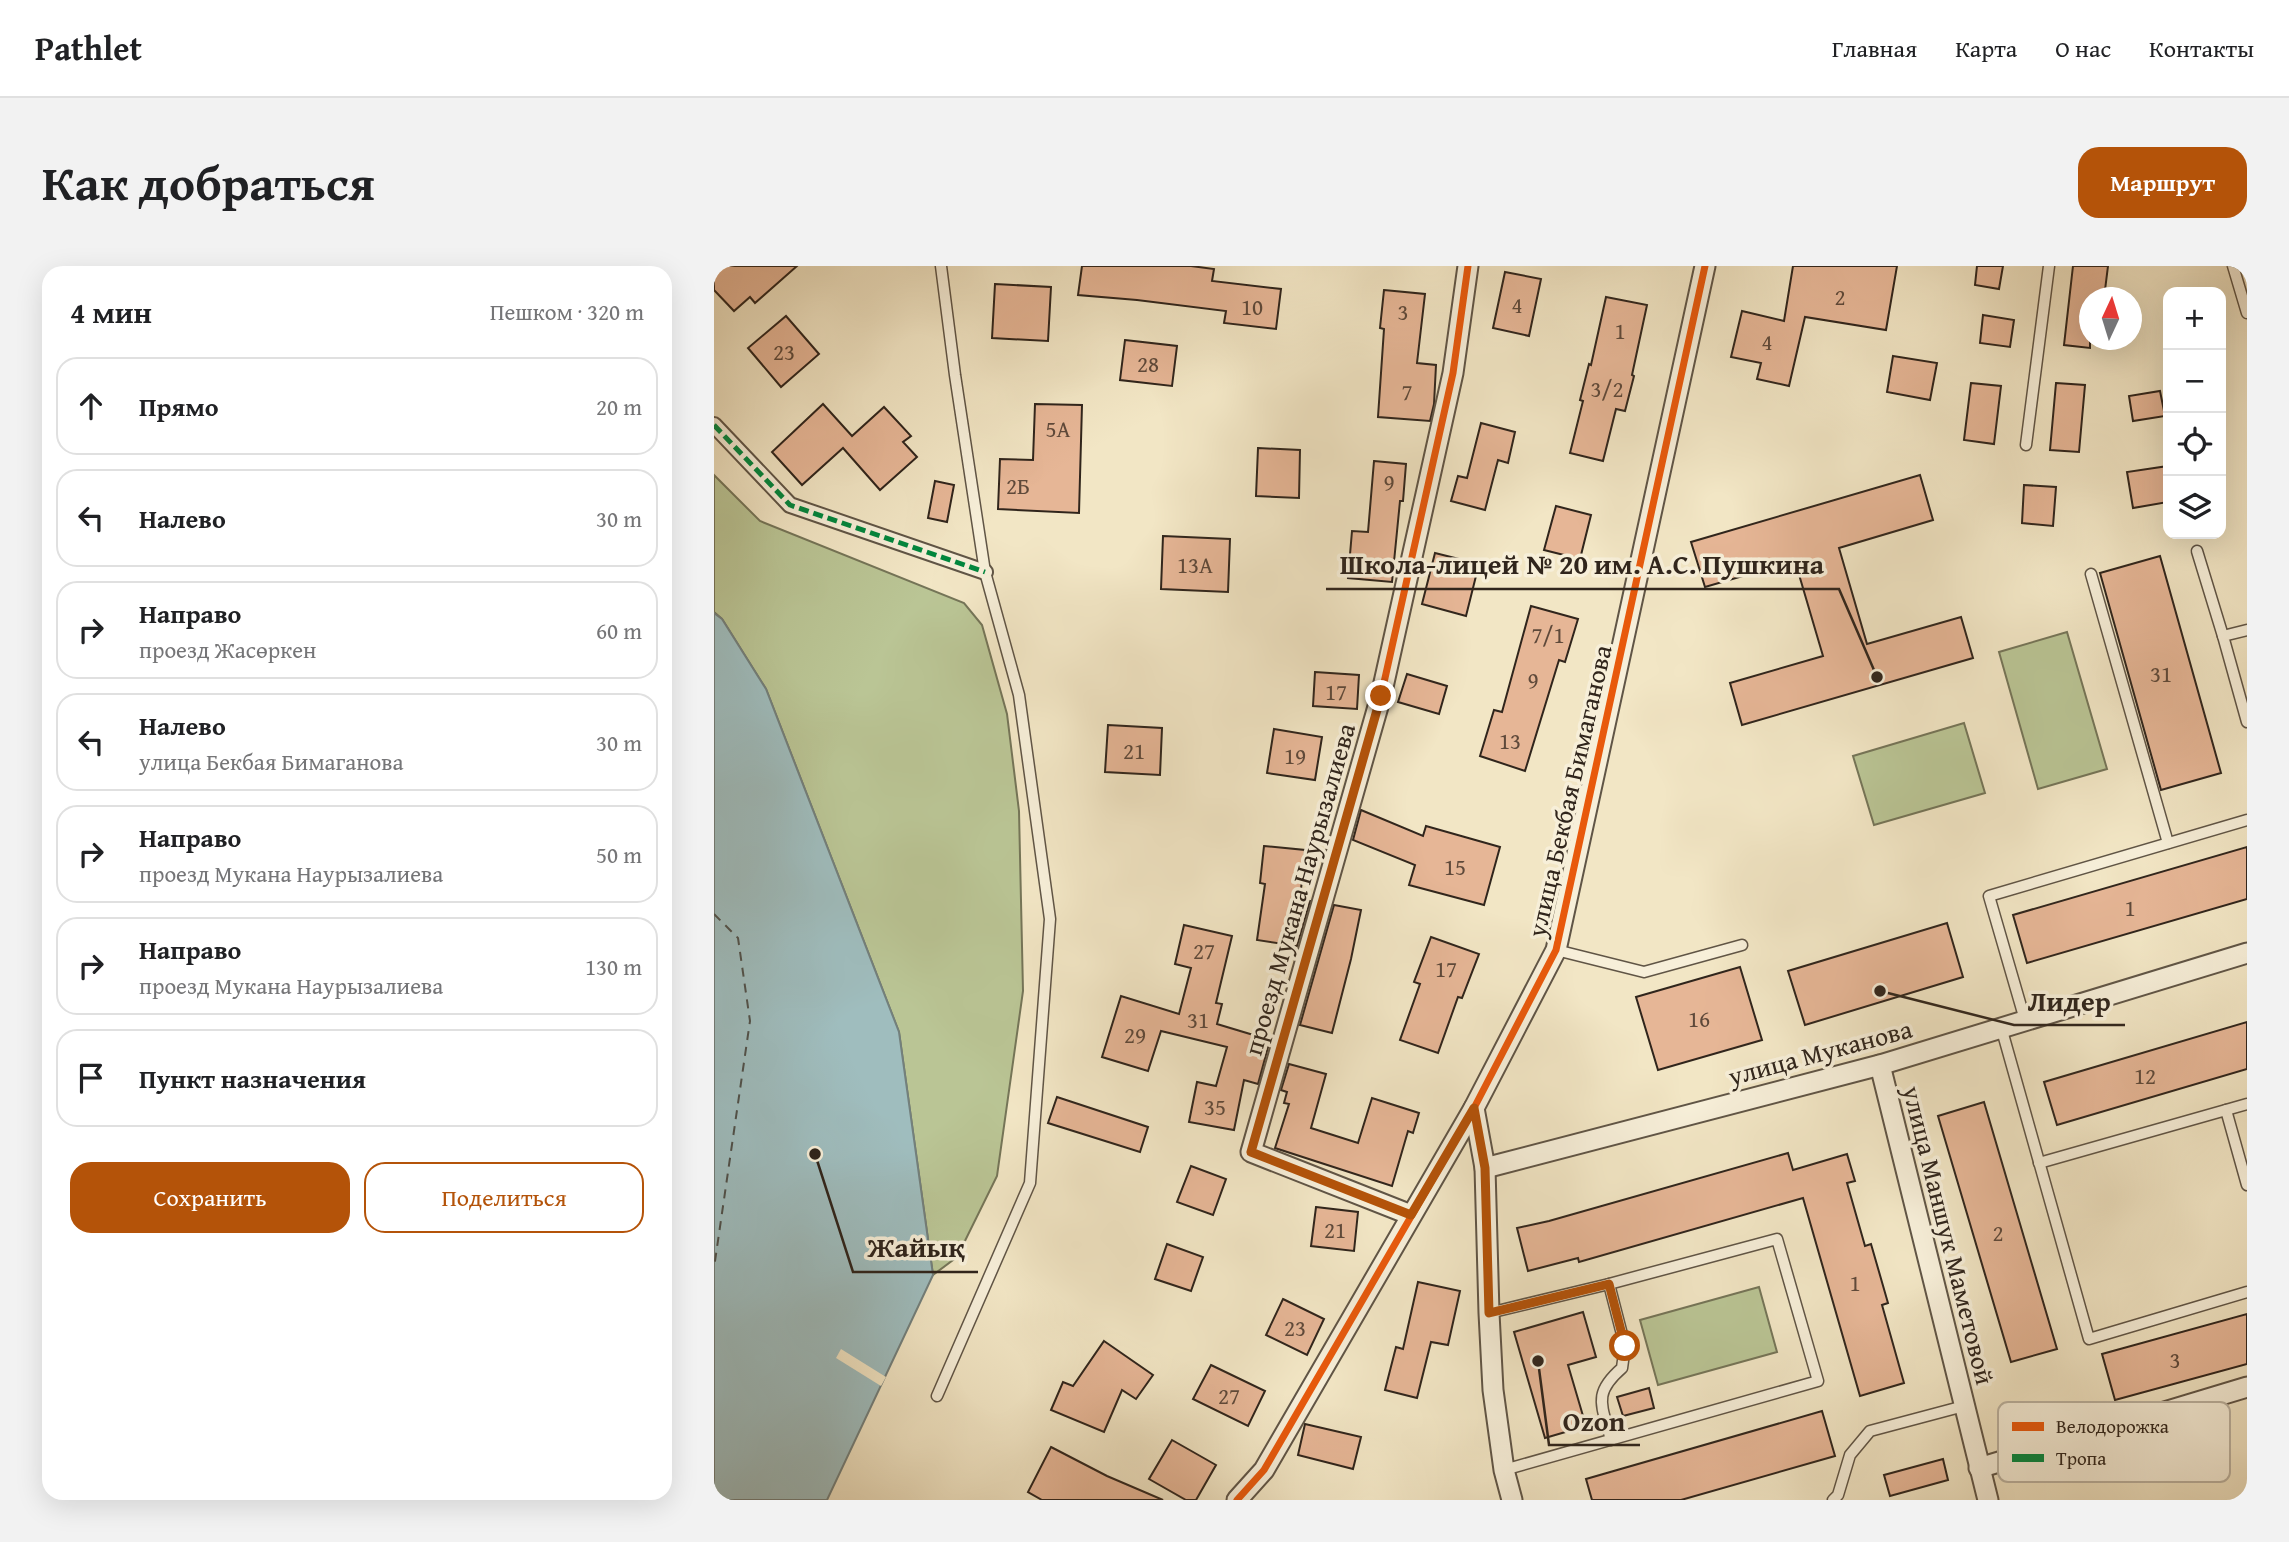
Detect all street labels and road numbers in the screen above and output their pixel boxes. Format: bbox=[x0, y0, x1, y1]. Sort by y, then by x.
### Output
street label: улица Бекбая Бимаганова bbox=[1516, 640, 1622, 942]
street label: проезд Мукана Наурызалиева bbox=[1233, 718, 1365, 1060]
street label: улица Муканова bbox=[1723, 1009, 1917, 1096]
street label: улица Маншук Маметовой bbox=[1893, 1080, 2005, 1389]

